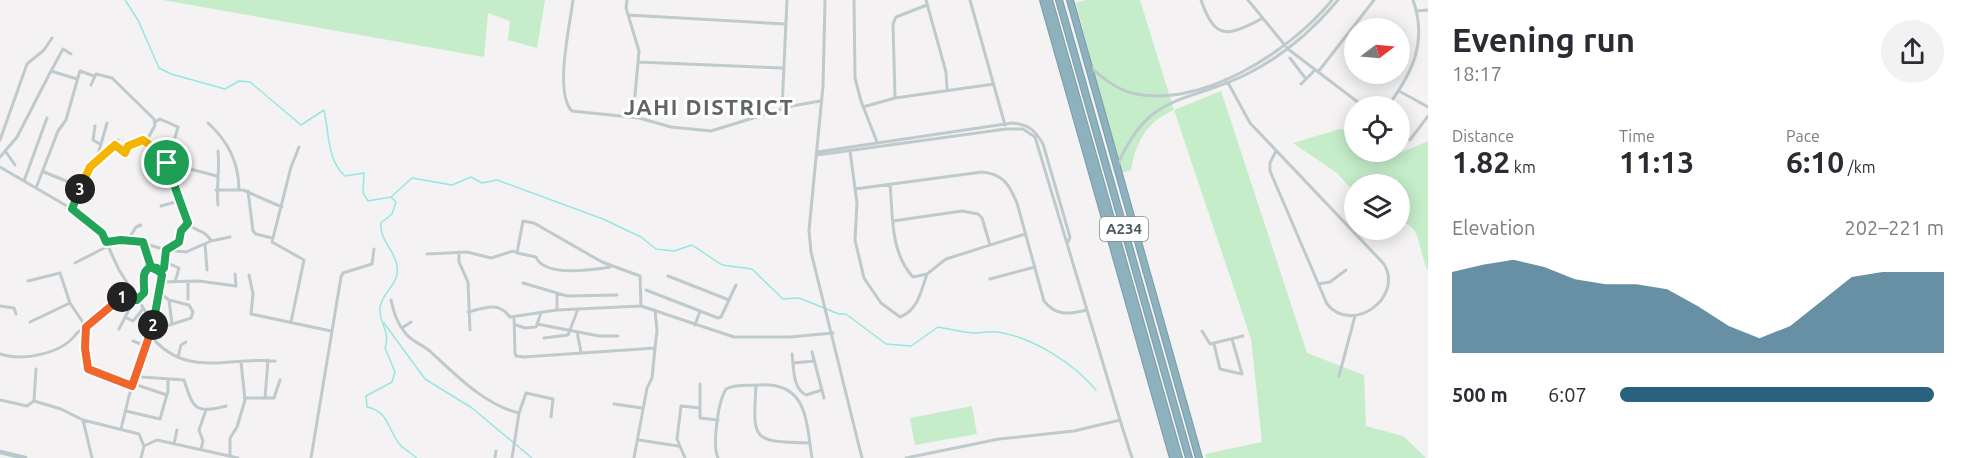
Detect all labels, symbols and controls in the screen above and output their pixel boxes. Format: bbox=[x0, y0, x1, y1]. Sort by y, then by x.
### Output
north arrow bbox=[1344, 18, 1410, 84]
map controls bbox=[1344, 18, 1410, 240]
button: share bbox=[1881, 20, 1944, 83]
text: Evening run bbox=[1452, 21, 1635, 58]
text: 18:17 bbox=[1452, 62, 1502, 85]
district label: JAHI DISTRICT bbox=[624, 94, 794, 119]
button: locate bbox=[1344, 96, 1410, 162]
text: Distance bbox=[1452, 127, 1514, 145]
text: Time bbox=[1619, 127, 1655, 145]
text: Pace bbox=[1786, 127, 1820, 145]
pin bbox=[141, 137, 192, 188]
text: 1.82 bbox=[1452, 145, 1510, 179]
text: 11:13 bbox=[1619, 145, 1694, 179]
text: 6:10 bbox=[1786, 145, 1844, 179]
icon: arrive bbox=[150, 146, 183, 179]
text: km bbox=[1510, 158, 1536, 176]
text: /km bbox=[1844, 158, 1876, 176]
pin: 3 bbox=[65, 174, 95, 204]
button: layers bbox=[1344, 174, 1410, 240]
text: 3 bbox=[75, 180, 85, 198]
text: Elevation bbox=[1452, 216, 1535, 239]
text: 202–221 m bbox=[1845, 216, 1944, 239]
road number: A234 bbox=[1100, 217, 1148, 241]
pin: 1 bbox=[107, 282, 137, 312]
text: 1 bbox=[117, 288, 127, 306]
pin: 2 bbox=[138, 310, 168, 340]
text: 2 bbox=[148, 316, 158, 334]
text: 500 m bbox=[1452, 383, 1508, 406]
text: 6:07 bbox=[1548, 383, 1587, 406]

